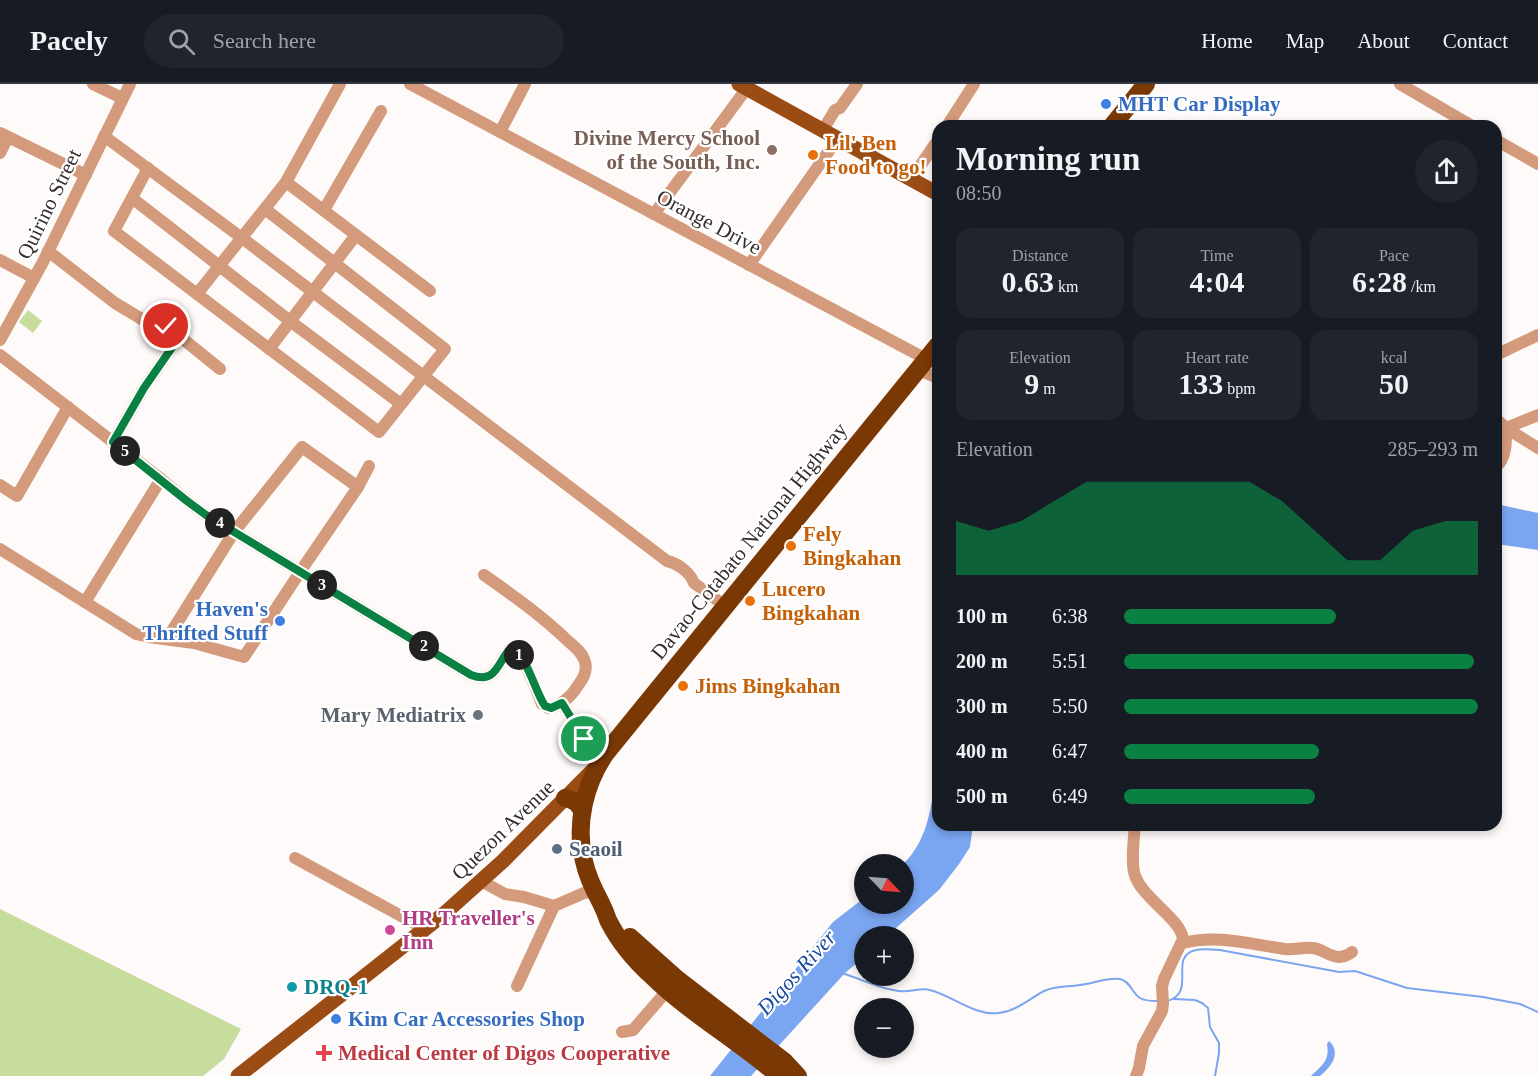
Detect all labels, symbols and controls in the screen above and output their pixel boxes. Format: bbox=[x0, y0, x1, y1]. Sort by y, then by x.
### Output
search box bbox=[144, 14, 564, 68]
text: Pacely bbox=[30, 25, 108, 56]
icon: search bbox=[165, 25, 198, 58]
text: Search here bbox=[213, 28, 316, 53]
text: Home bbox=[1201, 29, 1253, 53]
text: Map bbox=[1286, 29, 1324, 53]
text: About bbox=[1357, 29, 1410, 53]
text: Contact bbox=[1443, 29, 1508, 53]
place label: MHT Car Display bbox=[1118, 92, 1281, 116]
marker: MHT Car Display bbox=[1099, 97, 1113, 111]
place label: Divine Mercy School of the South, Inc. bbox=[574, 126, 760, 174]
place label: Lil' Ben Food to go! bbox=[825, 131, 927, 179]
button: share bbox=[1415, 140, 1478, 203]
text: Morning run bbox=[956, 141, 1140, 177]
marker: Divine Mercy School of the South, Inc. bbox=[765, 143, 779, 157]
street label: Quirino Street bbox=[12, 145, 86, 263]
marker: Lil' Ben Food to go! bbox=[806, 148, 820, 162]
text: 08:50 bbox=[956, 182, 1002, 204]
street label: Orange Drive bbox=[653, 184, 765, 260]
text: Distance bbox=[1012, 247, 1068, 264]
text: Time bbox=[1200, 247, 1234, 264]
text: Pace bbox=[1379, 247, 1409, 264]
text: 0.63 bbox=[1002, 265, 1054, 298]
text: 4:04 bbox=[1190, 265, 1245, 298]
text: 6:28 bbox=[1352, 265, 1407, 298]
text: km bbox=[1054, 278, 1078, 295]
text: /km bbox=[1407, 278, 1436, 295]
pin bbox=[140, 300, 191, 351]
icon: check bbox=[149, 309, 182, 342]
text: Elevation bbox=[1009, 349, 1071, 366]
text: Heart rate bbox=[1185, 349, 1249, 366]
text: kcal bbox=[1381, 349, 1407, 366]
text: 9 bbox=[1024, 367, 1039, 400]
text: 133 bbox=[1178, 367, 1223, 400]
text: 50 bbox=[1379, 367, 1409, 400]
text: m bbox=[1039, 380, 1056, 397]
text: bpm bbox=[1223, 380, 1256, 397]
street label: Davao-Cotabato National Highway bbox=[646, 417, 852, 664]
pin: 5 bbox=[110, 436, 140, 466]
text: Elevation bbox=[956, 438, 1033, 460]
text: 285–293 m bbox=[1387, 438, 1478, 460]
text: 5 bbox=[121, 442, 129, 459]
pin: 4 bbox=[205, 508, 235, 538]
text: 4 bbox=[216, 514, 224, 531]
place label: Fely Bingkahan bbox=[803, 522, 901, 570]
marker: Fely Bingkahan bbox=[784, 539, 798, 553]
pin: 3 bbox=[307, 570, 337, 600]
text: 3 bbox=[318, 576, 326, 593]
place label: Lucero Bingkahan bbox=[762, 577, 860, 625]
marker: Lucero Bingkahan bbox=[743, 594, 757, 608]
place label: Haven's Thrifted Stuff bbox=[143, 597, 269, 645]
text: 100 m bbox=[956, 605, 1008, 627]
text: 6:38 bbox=[1052, 605, 1088, 627]
marker: Haven's Thrifted Stuff bbox=[273, 614, 287, 628]
pin: 2 bbox=[409, 631, 439, 661]
text: 2 bbox=[420, 637, 428, 654]
pin: 1 bbox=[504, 640, 534, 670]
text: 1 bbox=[515, 646, 523, 663]
text: 200 m bbox=[956, 650, 1008, 672]
text: 5:51 bbox=[1052, 650, 1088, 672]
place label: Jims Bingkahan bbox=[695, 674, 841, 698]
marker: Jims Bingkahan bbox=[676, 679, 690, 693]
text: 300 m bbox=[956, 695, 1008, 717]
text: 5:50 bbox=[1052, 695, 1088, 717]
place label: Mary Mediatrix bbox=[321, 703, 466, 727]
marker: Mary Mediatrix bbox=[471, 708, 485, 722]
pin bbox=[558, 713, 609, 764]
icon: arrive bbox=[567, 722, 600, 755]
text: 400 m bbox=[956, 740, 1008, 762]
text: 6:47 bbox=[1052, 740, 1088, 762]
street label: Quezon Avenue bbox=[447, 775, 559, 885]
text: 500 m bbox=[956, 785, 1008, 807]
text: 6:49 bbox=[1052, 785, 1088, 807]
place label: Seaoil bbox=[569, 837, 623, 861]
marker: Seaoil bbox=[550, 842, 564, 856]
north arrow bbox=[854, 854, 914, 914]
map controls bbox=[854, 854, 914, 1058]
place label: HR Traveller's Inn bbox=[402, 906, 535, 954]
marker: HR Traveller's Inn bbox=[383, 923, 397, 937]
water label: Digos River bbox=[751, 924, 841, 1021]
button: + bbox=[854, 926, 914, 986]
place label: DRQ-1 bbox=[304, 975, 368, 999]
marker: DRQ-1 bbox=[285, 980, 299, 994]
button: − bbox=[854, 998, 914, 1058]
place label: Kim Car Accessories Shop bbox=[348, 1007, 585, 1031]
marker: Kim Car Accessories Shop bbox=[329, 1012, 343, 1026]
place label: Medical Center of Digos Cooperative bbox=[338, 1041, 670, 1065]
marker: Medical Center of Digos Cooperative bbox=[315, 1044, 333, 1062]

